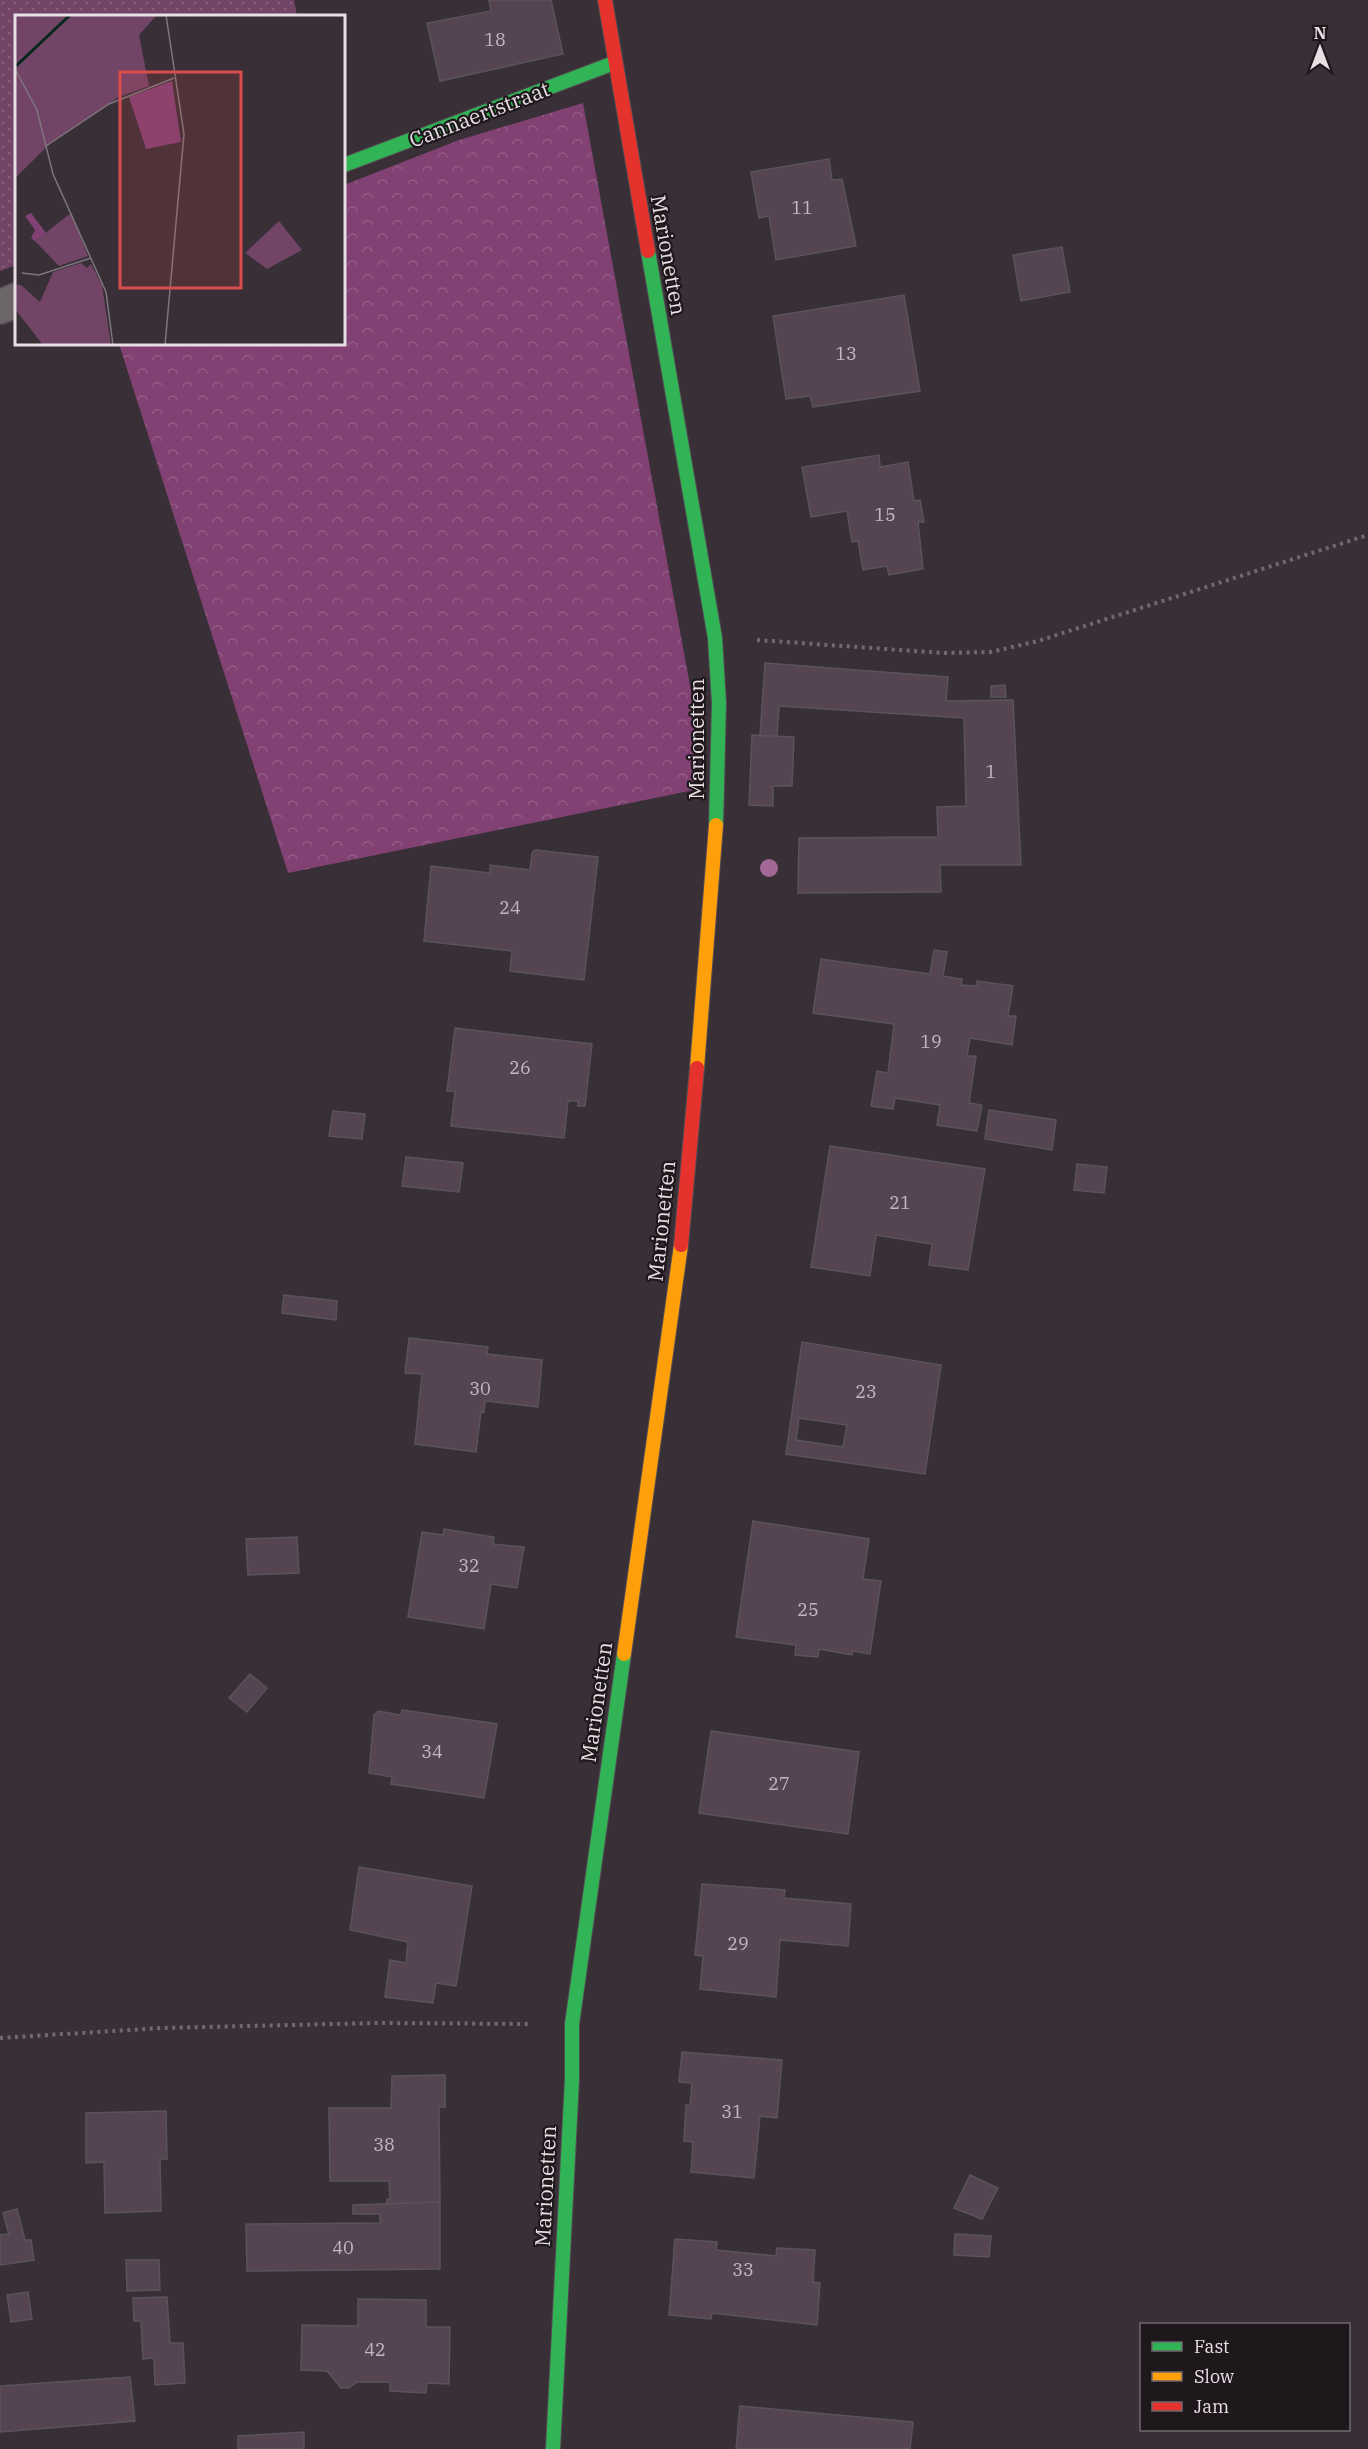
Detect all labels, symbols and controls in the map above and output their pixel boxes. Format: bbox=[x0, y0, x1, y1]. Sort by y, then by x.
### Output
inset map bbox=[15, 15, 345, 345]
north arrow bbox=[1290, 18, 1350, 78]
text: N bbox=[1314, 23, 1326, 43]
house number: 18 bbox=[484, 28, 506, 51]
street label: Cannaertstraat bbox=[405, 74, 553, 154]
street label: Marionetten bbox=[645, 193, 693, 317]
house number: 11 bbox=[791, 196, 813, 219]
house number: 13 bbox=[835, 342, 857, 365]
house number: 15 bbox=[874, 503, 896, 526]
street label: Marionetten bbox=[682, 678, 710, 800]
house number: 1 bbox=[986, 760, 996, 783]
house number: 24 bbox=[499, 896, 521, 919]
house number: 19 bbox=[920, 1030, 942, 1053]
house number: 26 bbox=[509, 1056, 531, 1079]
street label: Marionetten bbox=[641, 1159, 681, 1283]
house number: 21 bbox=[889, 1191, 911, 1214]
house number: 30 bbox=[469, 1377, 491, 1400]
house number: 23 bbox=[855, 1380, 877, 1403]
house number: 32 bbox=[458, 1554, 480, 1577]
house number: 25 bbox=[797, 1598, 819, 1621]
street label: Marionetten bbox=[574, 1640, 618, 1764]
house number: 34 bbox=[421, 1740, 443, 1763]
house number: 27 bbox=[768, 1772, 790, 1795]
house number: 29 bbox=[727, 1932, 749, 1955]
house number: 31 bbox=[721, 2100, 743, 2123]
street label: Marionetten bbox=[528, 2125, 562, 2247]
house number: 38 bbox=[373, 2133, 395, 2156]
house number: 40 bbox=[332, 2236, 354, 2259]
house number: 33 bbox=[732, 2258, 754, 2281]
legend bbox=[1140, 2323, 1350, 2431]
text: Fast bbox=[1194, 2335, 1229, 2358]
house number: 42 bbox=[364, 2338, 386, 2361]
text: Slow bbox=[1194, 2365, 1234, 2388]
text: Jam bbox=[1194, 2395, 1229, 2418]

